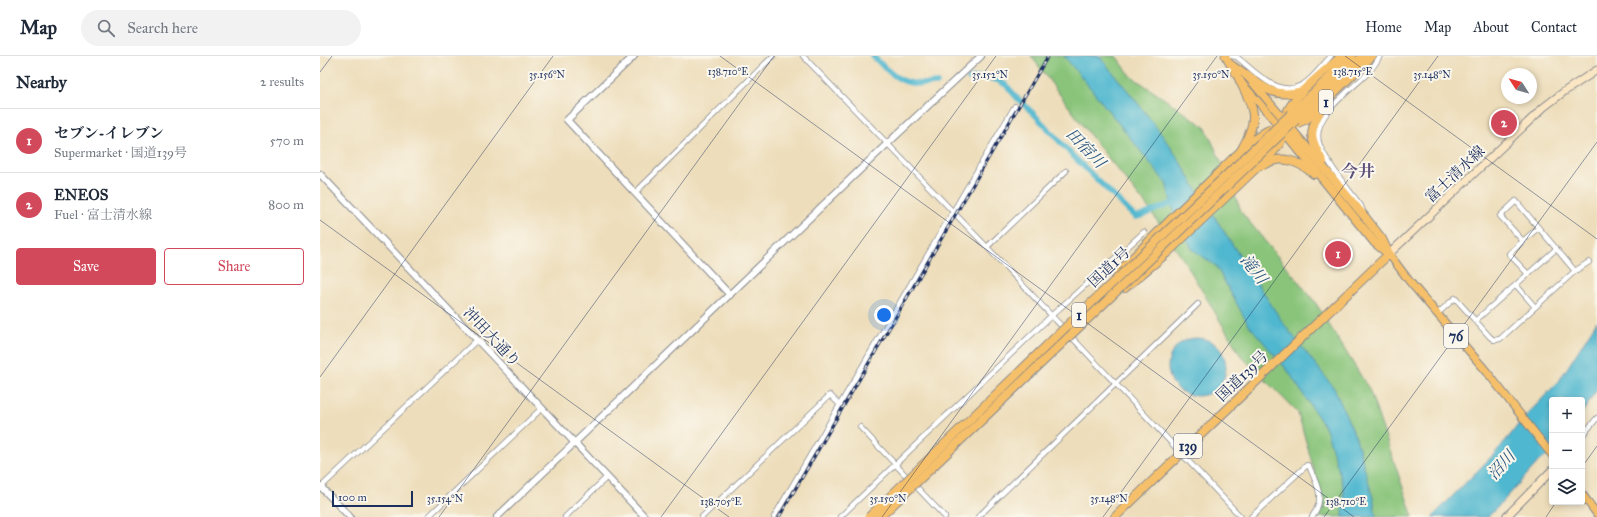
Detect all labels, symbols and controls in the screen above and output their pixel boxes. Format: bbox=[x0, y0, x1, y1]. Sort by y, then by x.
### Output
search box bbox=[81, 10, 361, 46]
text: Map bbox=[20, 16, 57, 39]
icon: search bbox=[95, 17, 117, 39]
text: Search here bbox=[127, 19, 198, 37]
text: Home bbox=[1365, 19, 1402, 36]
text: Map bbox=[1424, 19, 1451, 36]
text: About bbox=[1473, 19, 1509, 36]
text: Contact bbox=[1531, 19, 1577, 36]
text: 138.710°E bbox=[708, 66, 748, 78]
text: 138.715°E bbox=[1333, 66, 1373, 78]
north arrow bbox=[1501, 68, 1537, 104]
text: 35.156°N bbox=[529, 69, 566, 81]
text: 35.152°N bbox=[972, 69, 1009, 81]
text: 35.150°N bbox=[1193, 69, 1230, 81]
text: 35.148°N bbox=[1413, 69, 1451, 81]
text: Nearby bbox=[16, 72, 67, 93]
text: 2 results bbox=[260, 74, 304, 90]
road number: 1 bbox=[1319, 90, 1333, 114]
pin: 2 bbox=[1491, 108, 1517, 138]
text: セブン-イレブン bbox=[54, 124, 164, 142]
water label: 田宿川 bbox=[1062, 124, 1111, 173]
text: 1 bbox=[26, 133, 32, 149]
text: 570 m bbox=[270, 133, 304, 149]
street label: 富士清水線 bbox=[1421, 142, 1489, 206]
text: Supermarket · 国道139号 bbox=[54, 145, 187, 161]
district label: 今井 bbox=[1341, 161, 1375, 182]
text: ENEOS bbox=[54, 186, 108, 204]
text: 2 bbox=[26, 197, 32, 213]
text: 800 m bbox=[268, 197, 304, 213]
text: Fuel · 富士清水線 bbox=[54, 207, 152, 223]
pin: 1 bbox=[1325, 239, 1351, 269]
street label: 国道1号 bbox=[1084, 243, 1134, 291]
button: Save bbox=[16, 248, 156, 285]
button: Share bbox=[164, 248, 304, 285]
water label: 滝川 bbox=[1237, 251, 1273, 289]
street label: 沖田大通り bbox=[460, 303, 524, 371]
road number: 1 bbox=[1072, 303, 1086, 327]
your location bbox=[874, 305, 894, 325]
road number: 76 bbox=[1444, 324, 1468, 348]
street label: 国道139号 bbox=[1212, 347, 1272, 405]
map controls bbox=[1549, 397, 1585, 505]
button: + bbox=[1549, 397, 1585, 433]
button: − bbox=[1549, 433, 1585, 469]
road number: 139 bbox=[1174, 434, 1202, 458]
water label: 沼川 bbox=[1483, 445, 1520, 483]
button: layers bbox=[1549, 469, 1585, 505]
scale bar bbox=[332, 489, 413, 508]
text: 100 m bbox=[338, 491, 367, 504]
text: 35.154°N bbox=[427, 493, 464, 505]
text: 35.150°N bbox=[870, 493, 907, 505]
text: 35.148°N bbox=[1090, 493, 1128, 505]
text: 138.705°E bbox=[700, 496, 742, 508]
text: 138.710°E bbox=[1326, 496, 1366, 508]

